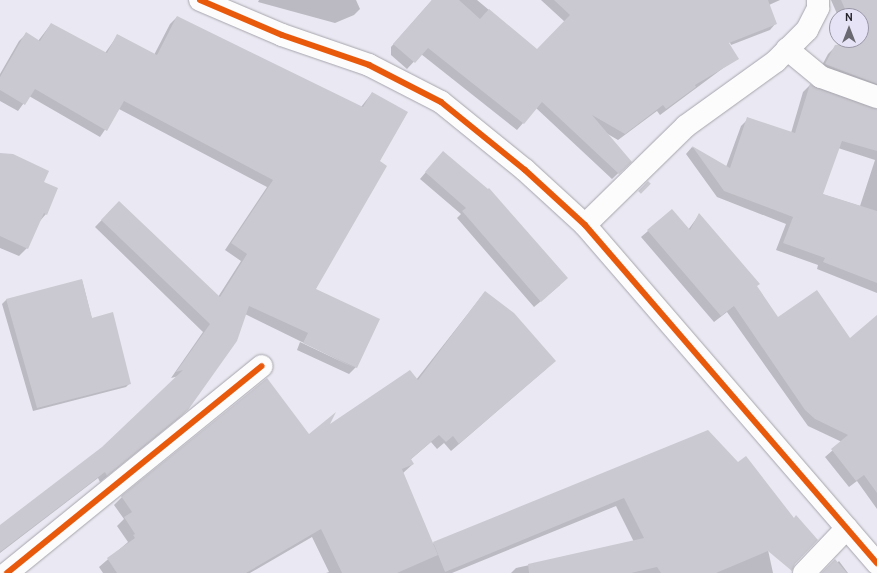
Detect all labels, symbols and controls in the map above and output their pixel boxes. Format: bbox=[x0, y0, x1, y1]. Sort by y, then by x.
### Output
north arrow bbox=[829, 8, 869, 48]
text: N bbox=[845, 10, 853, 24]

